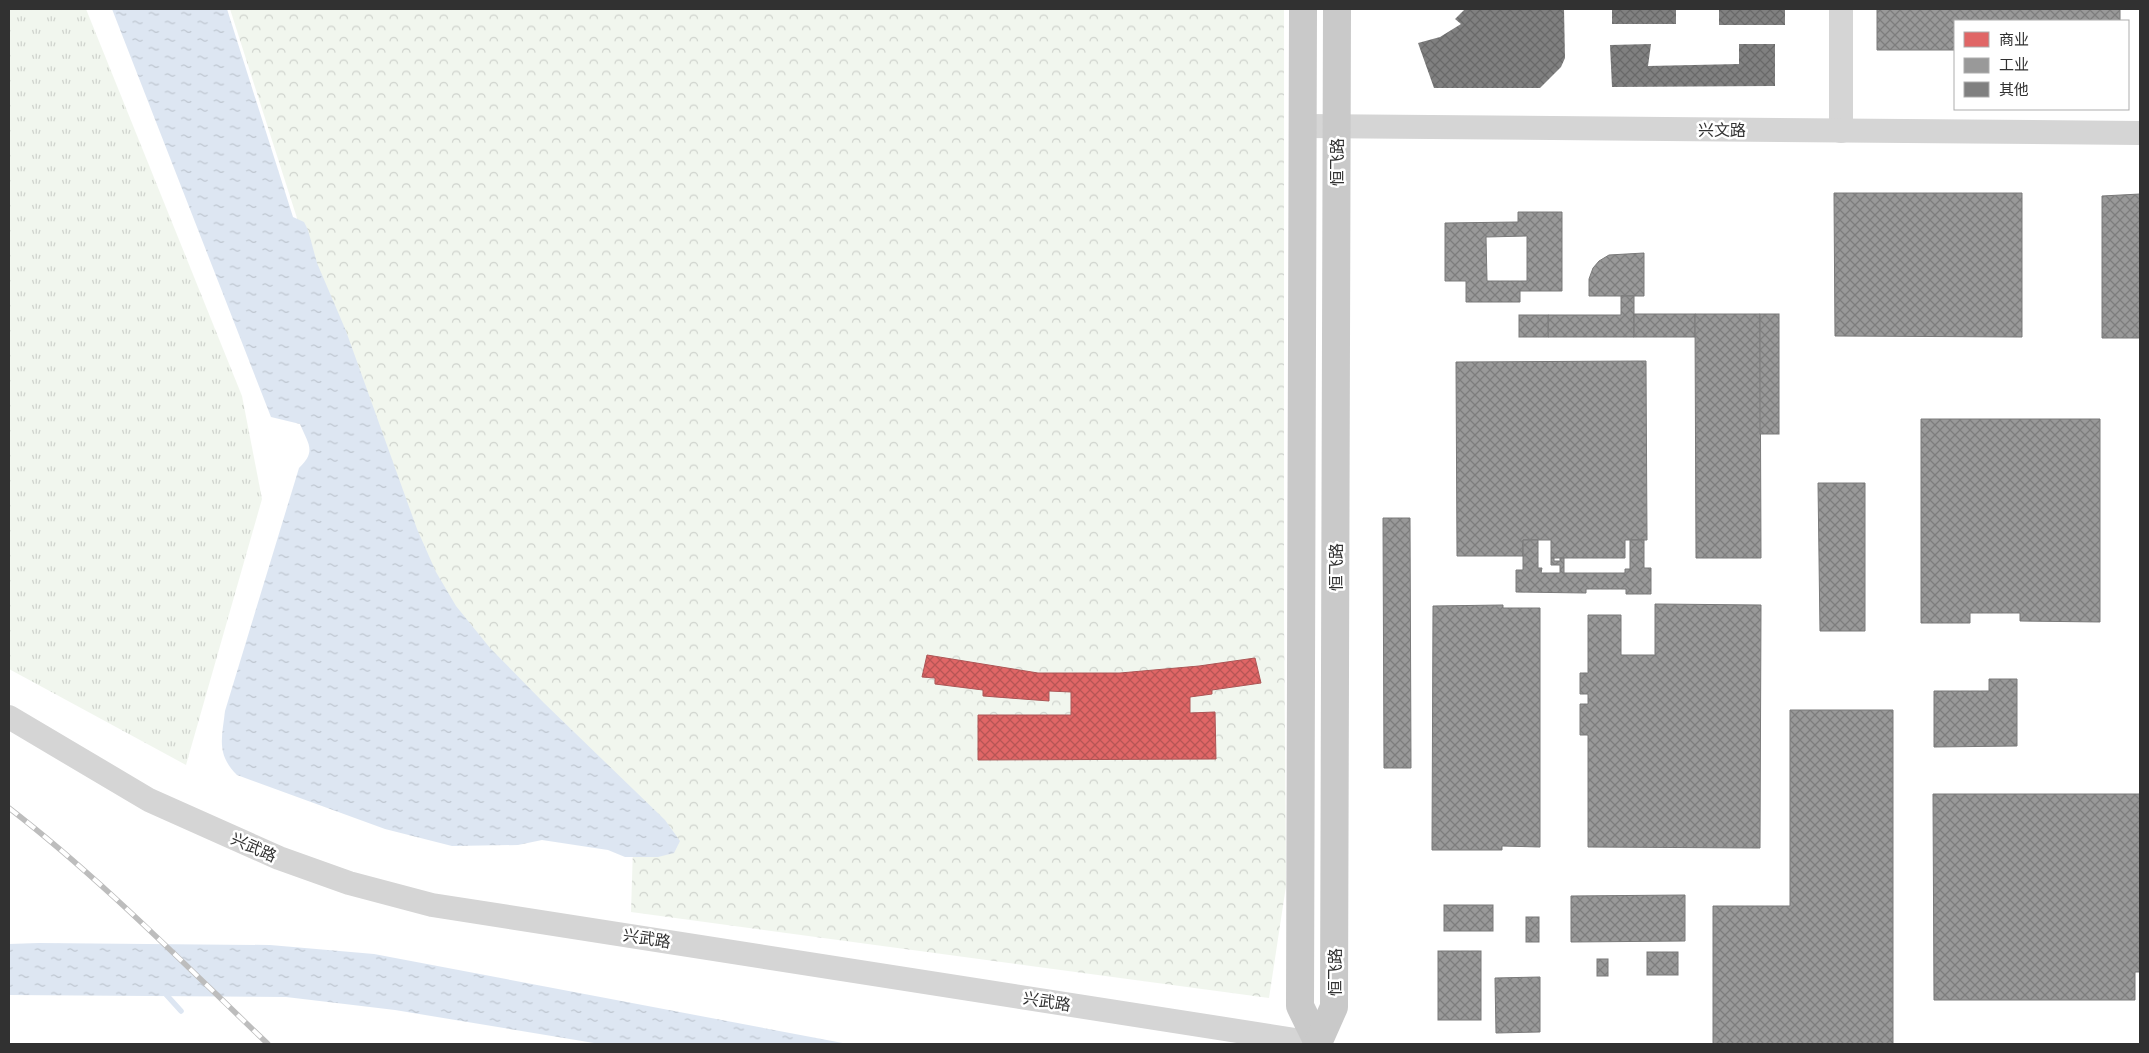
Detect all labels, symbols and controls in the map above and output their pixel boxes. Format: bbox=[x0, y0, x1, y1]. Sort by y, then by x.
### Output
legend bbox=[1954, 20, 2129, 110]
text: 商业 bbox=[1999, 29, 2029, 50]
text: 工业 bbox=[1999, 54, 2029, 75]
text: 其他 bbox=[1999, 79, 2029, 100]
street label: 兴文路 bbox=[1698, 119, 1746, 142]
street label: 恒飞路 bbox=[1326, 138, 1349, 186]
street label: 恒飞路 bbox=[1325, 543, 1348, 591]
street label: 兴武路 bbox=[227, 827, 280, 868]
street label: 兴武路 bbox=[621, 923, 672, 954]
street label: 恒飞路 bbox=[1324, 948, 1347, 996]
street label: 兴武路 bbox=[1021, 986, 1072, 1017]

